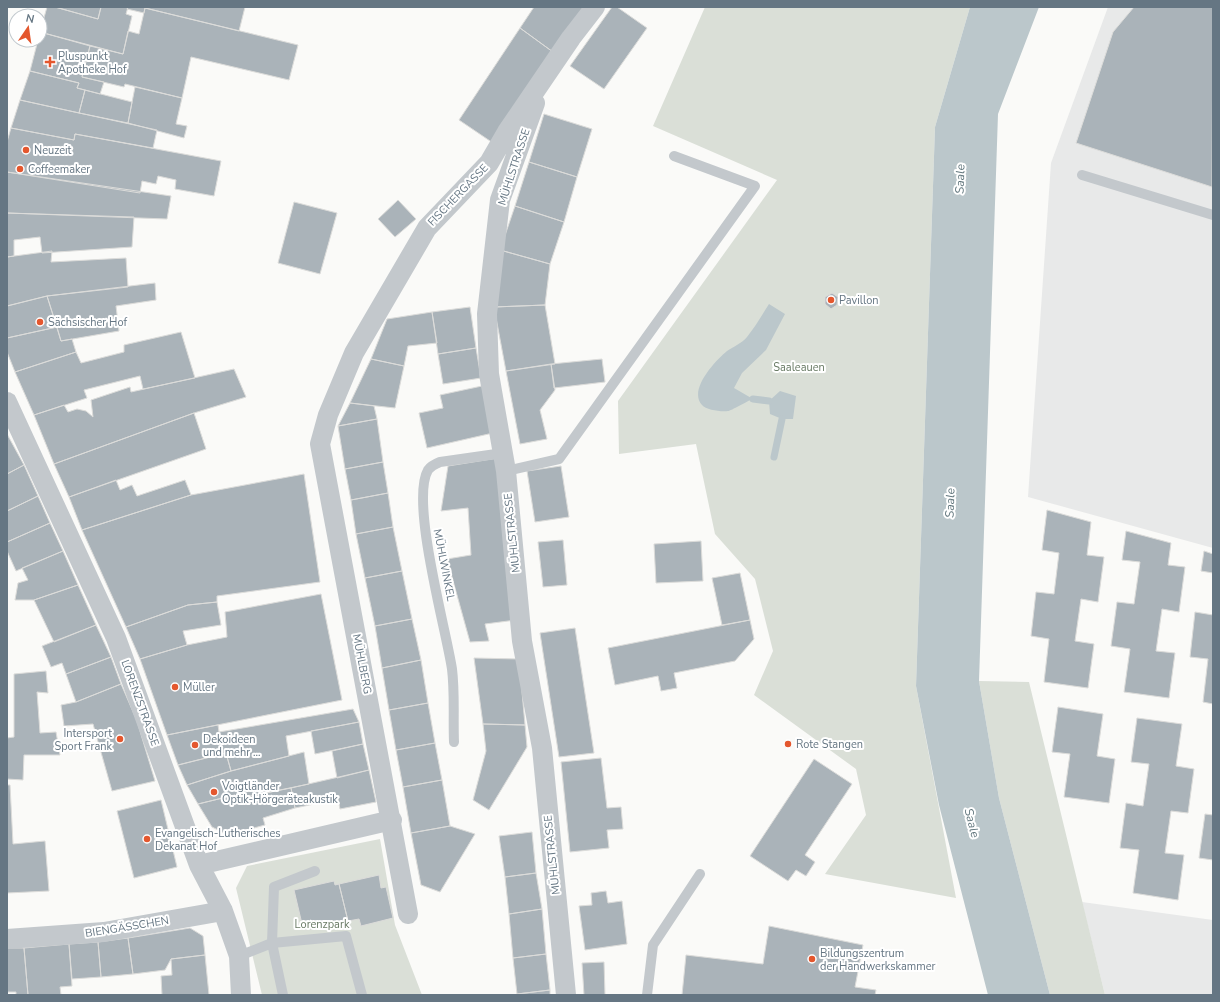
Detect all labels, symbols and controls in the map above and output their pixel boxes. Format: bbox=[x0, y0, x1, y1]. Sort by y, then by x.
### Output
north arrow bbox=[8, 8, 48, 48]
text: N bbox=[24, 11, 36, 27]
place label: Pluspunkt Apotheke Hof bbox=[58, 49, 127, 77]
marker: Pluspunkt Apotheke Hof bbox=[45, 57, 55, 67]
street label: MÜHLSTRASSE bbox=[495, 127, 533, 207]
place label: Neuzeit bbox=[34, 143, 72, 158]
marker: Neuzeit bbox=[21, 145, 31, 155]
street label: FISCHERGASSE bbox=[424, 161, 492, 229]
place label: Coffeemaker bbox=[28, 162, 90, 177]
water label: Saale bbox=[951, 163, 969, 194]
marker: Coffeemaker bbox=[15, 164, 25, 174]
place label: Pavillon bbox=[839, 293, 879, 308]
marker: Pavillon bbox=[826, 295, 836, 305]
place label: Sächsischer Hof bbox=[48, 315, 127, 330]
marker: Sächsischer Hof bbox=[35, 317, 45, 327]
park label: Saaleauen bbox=[773, 360, 825, 375]
water label: Saale bbox=[941, 487, 959, 518]
street label: MÜHLSTRASSE bbox=[500, 492, 524, 574]
street label: MÜHLWINKEL bbox=[430, 528, 458, 602]
street label: MÜHLBERG bbox=[349, 633, 375, 695]
street label: LORENZSTRASSE bbox=[117, 658, 163, 748]
place label: Müller bbox=[183, 680, 215, 695]
marker: Müller bbox=[170, 682, 180, 692]
place label: Intersport Sport Frank bbox=[54, 726, 113, 754]
place label: Dekoideen und mehr ... bbox=[203, 732, 260, 760]
marker: Intersport Sport Frank bbox=[115, 734, 125, 744]
place label: Rote Stangen bbox=[796, 737, 863, 752]
marker: Rote Stangen bbox=[783, 739, 793, 749]
marker: Dekoideen und mehr ... bbox=[190, 740, 200, 750]
place label: Voigtländer Optik-Hörgeräteakustik bbox=[221, 779, 338, 807]
marker: Voigtländer Optik-Hörgeräteakustik bbox=[209, 787, 219, 797]
water label: Saale bbox=[961, 807, 984, 840]
street label: MÜHLSTRASSE bbox=[540, 814, 564, 896]
place label: Evangelisch-Lutherisches Dekanat Hof bbox=[155, 826, 281, 854]
marker: Evangelisch-Lutherisches Dekanat Hof bbox=[142, 834, 152, 844]
street label: BIENGÄSSCHEN bbox=[84, 913, 170, 941]
park label: Lorenzpark bbox=[295, 917, 350, 932]
place label: Bildungszentrum der Handwerkskammer bbox=[820, 946, 936, 974]
marker: Bildungszentrum der Handwerkskammer bbox=[807, 954, 817, 964]

